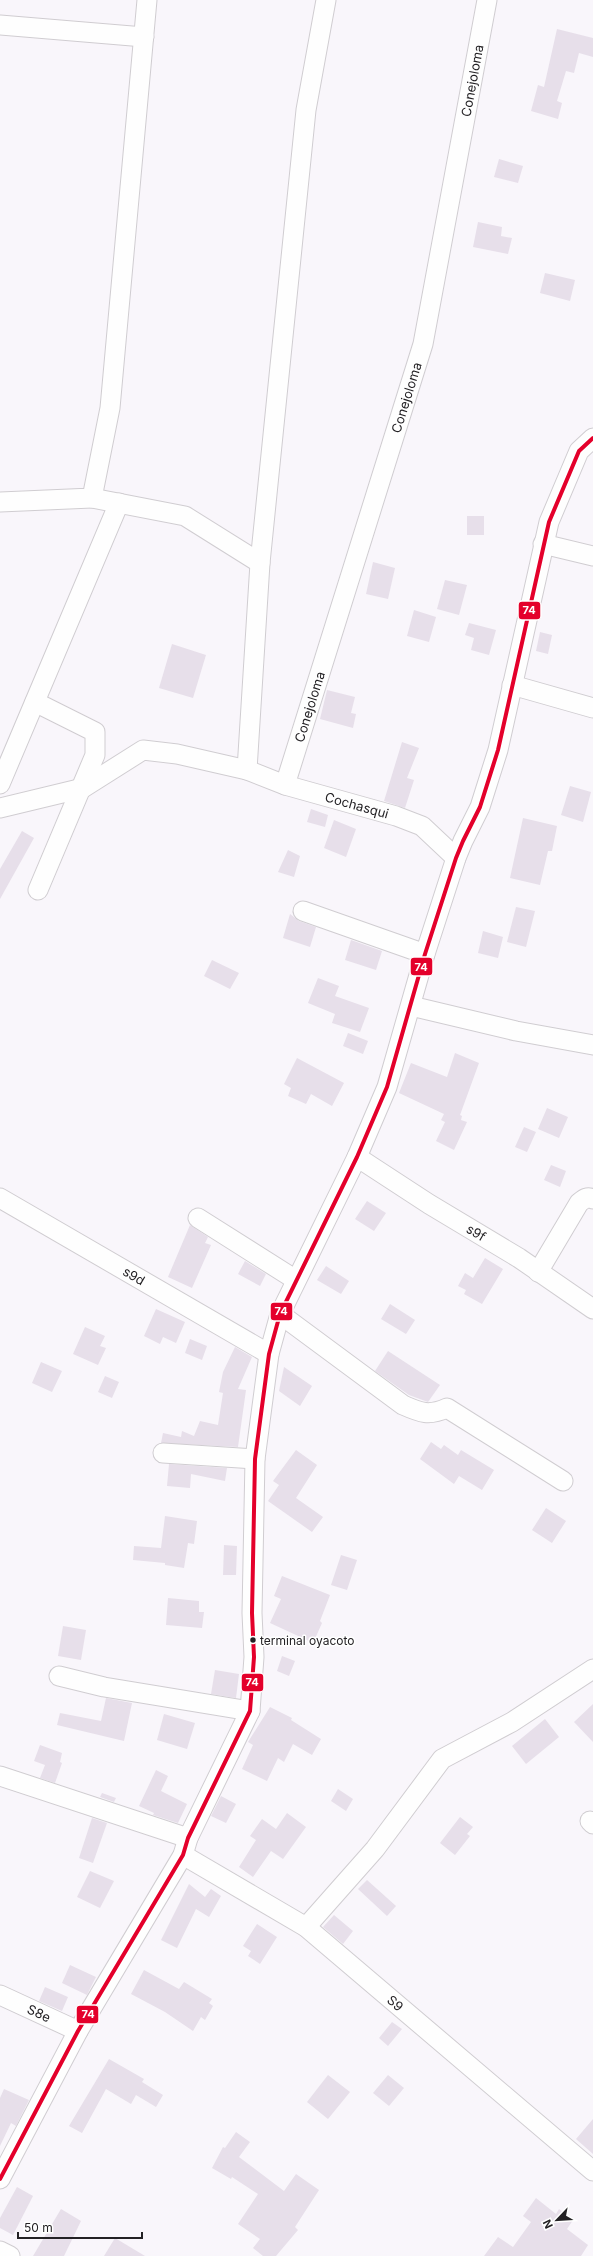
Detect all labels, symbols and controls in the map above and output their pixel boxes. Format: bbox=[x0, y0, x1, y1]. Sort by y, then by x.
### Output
street label: Conejoloma bbox=[457, 43, 487, 118]
street label: Conejoloma bbox=[388, 360, 425, 435]
line badge: 74 bbox=[518, 601, 541, 620]
text: 74 bbox=[522, 603, 536, 617]
street label: Conejoloma bbox=[291, 669, 328, 744]
street label: Cochasqui bbox=[323, 789, 391, 822]
line badge: 74 bbox=[410, 957, 433, 976]
text: 74 bbox=[414, 960, 428, 974]
street label: s9f bbox=[464, 1220, 489, 1244]
street label: s9d bbox=[120, 1263, 148, 1288]
line badge: 74 bbox=[270, 1302, 293, 1321]
text: 74 bbox=[274, 1304, 288, 1318]
place label: terminal oyacoto bbox=[260, 1633, 354, 1648]
marker: terminal oyacoto bbox=[248, 1635, 258, 1645]
line badge: 74 bbox=[241, 1673, 264, 1692]
text: 74 bbox=[245, 1675, 259, 1689]
street label: S9 bbox=[384, 1992, 407, 2015]
street label: S8e bbox=[25, 2001, 53, 2025]
line badge: 74 bbox=[76, 2005, 99, 2024]
text: 74 bbox=[81, 2007, 95, 2021]
north arrow bbox=[537, 2200, 577, 2240]
scale bar bbox=[18, 2214, 142, 2240]
text: N bbox=[540, 2217, 556, 2231]
text: 50 m bbox=[24, 2220, 53, 2235]

